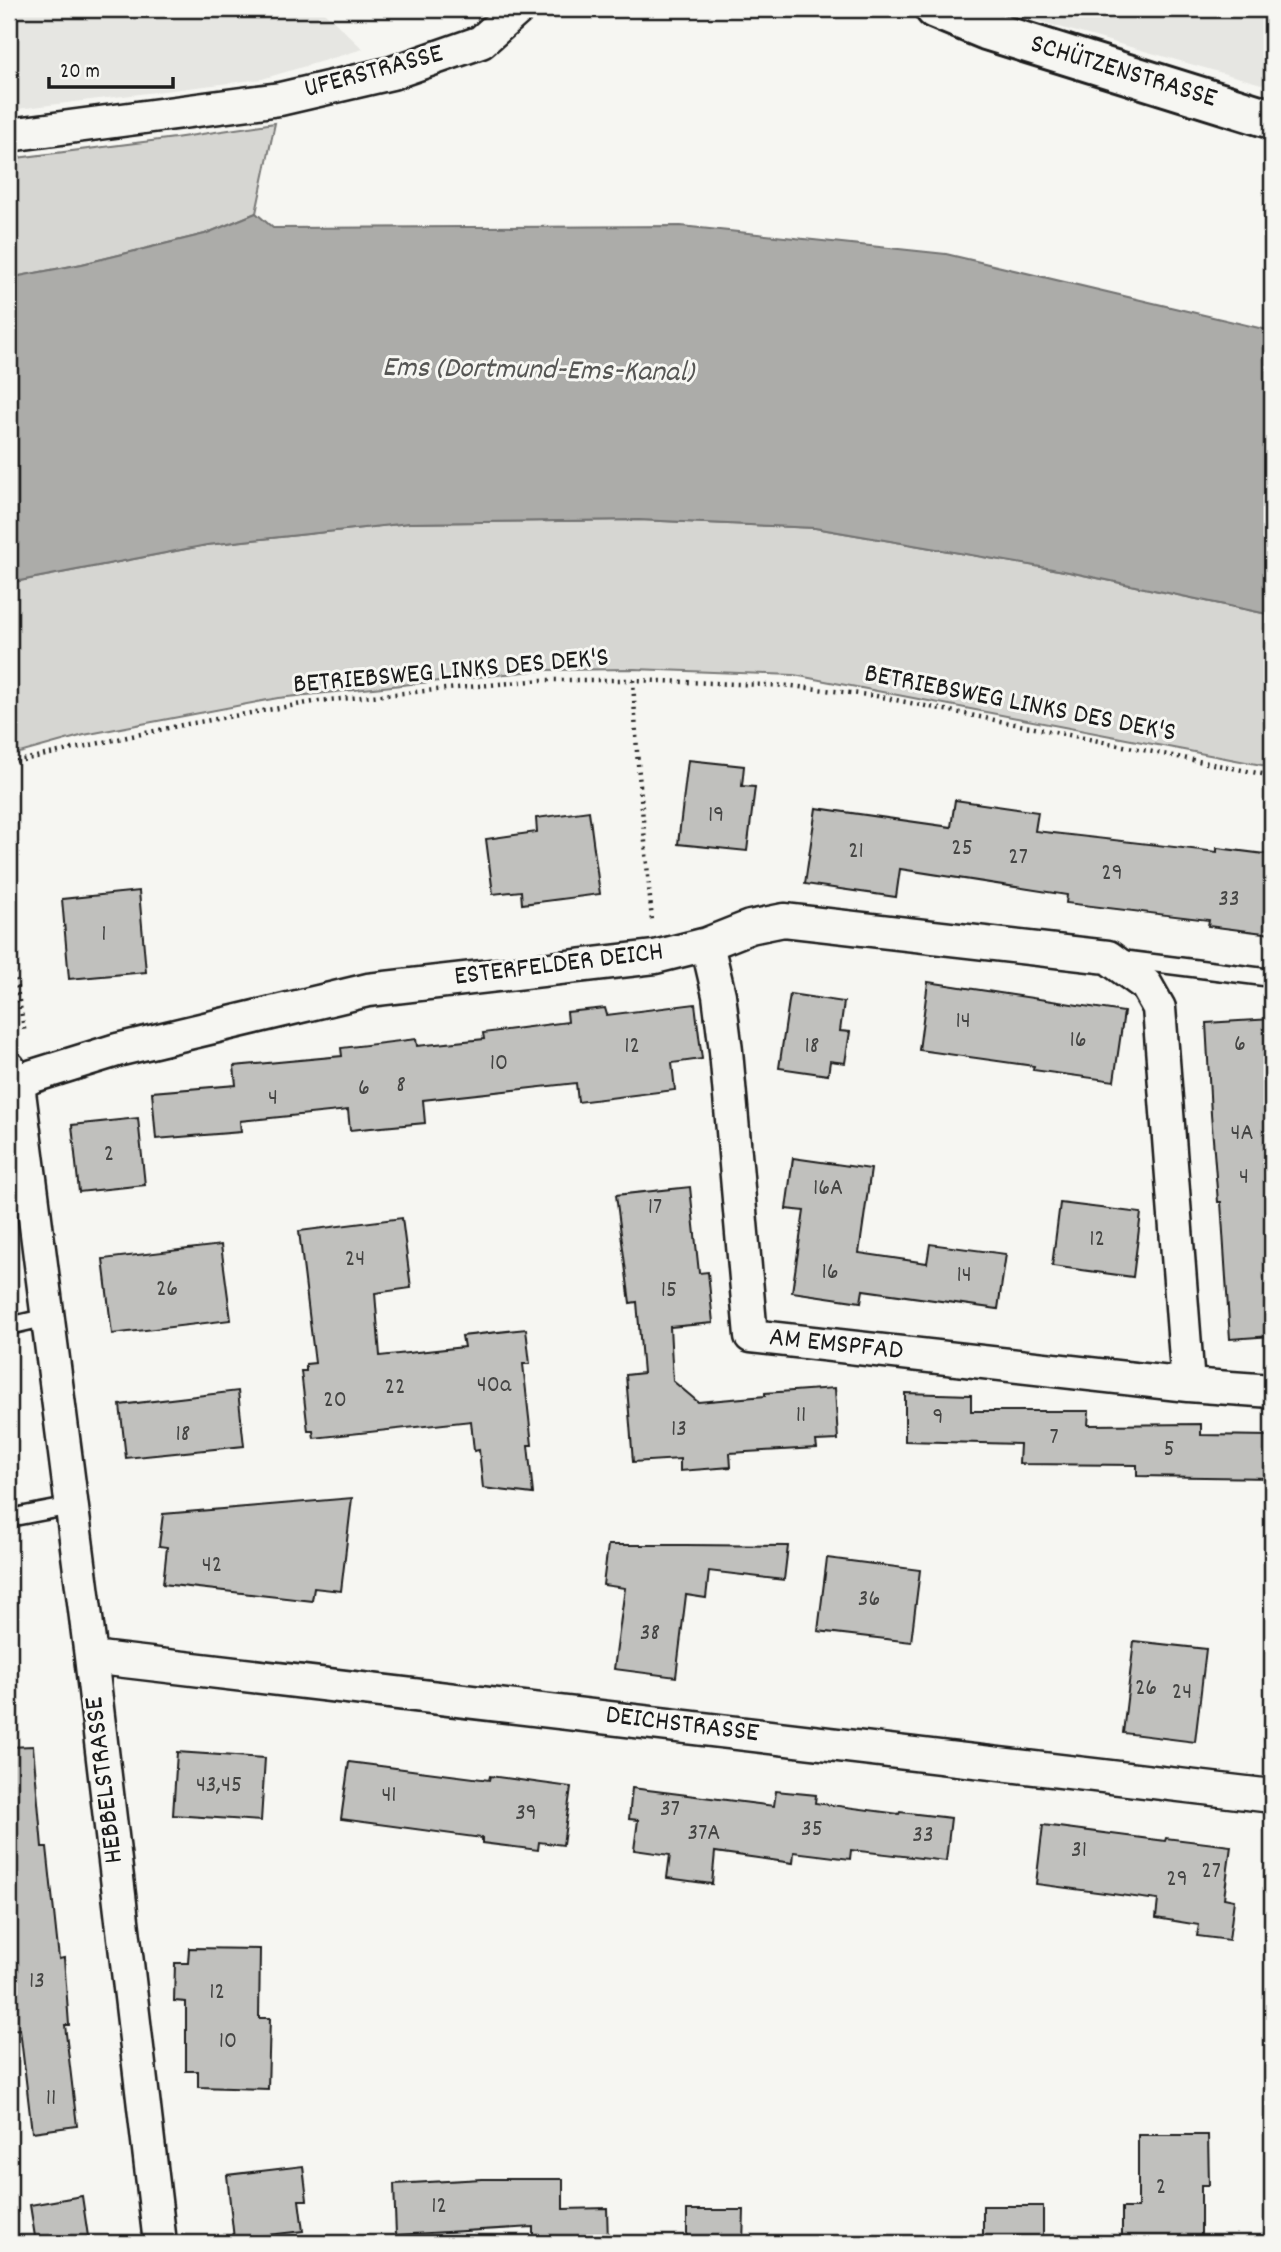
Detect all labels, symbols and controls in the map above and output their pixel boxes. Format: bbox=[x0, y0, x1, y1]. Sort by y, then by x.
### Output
street label: SCHÜTZENSTRASSE bbox=[1025, 26, 1221, 120]
street label: UFERSTRASSE bbox=[300, 35, 448, 111]
scale bar bbox=[49, 46, 173, 90]
text: 20 m bbox=[60, 58, 100, 88]
water label: Ems (Dortmund-Ems-Kanal) bbox=[382, 348, 696, 396]
street label: BETRIEBSWEG LINKS DES DEK'S bbox=[292, 639, 610, 707]
street label: BETRIEBSWEG LINKS DES DEK'S bbox=[861, 655, 1179, 755]
house number: 19 bbox=[708, 799, 724, 833]
house number: 25 bbox=[951, 832, 973, 866]
house number: 21 bbox=[848, 835, 864, 869]
house number: 27 bbox=[1008, 841, 1028, 875]
house number: 29 bbox=[1101, 857, 1123, 891]
house number: 33 bbox=[1218, 883, 1240, 917]
house number: 1 bbox=[101, 918, 107, 952]
street label: ESTERFELDER DEICH bbox=[452, 933, 666, 999]
house number: 14 bbox=[955, 1005, 971, 1039]
house number: 16 bbox=[1069, 1024, 1087, 1058]
house number: 6 bbox=[1234, 1028, 1246, 1062]
house number: 12 bbox=[624, 1030, 640, 1064]
house number: 18 bbox=[805, 1030, 819, 1064]
house number: 10 bbox=[490, 1047, 508, 1081]
house number: 8 bbox=[396, 1069, 406, 1103]
house number: 6 bbox=[358, 1072, 370, 1106]
house number: 4 bbox=[268, 1082, 278, 1116]
house number: 4A bbox=[1230, 1117, 1254, 1151]
house number: 2 bbox=[104, 1138, 114, 1172]
house number: 4 bbox=[1239, 1161, 1249, 1195]
house number: 16A bbox=[813, 1172, 843, 1206]
house number: 17 bbox=[648, 1191, 662, 1225]
house number: 12 bbox=[1089, 1223, 1105, 1257]
house number: 24 bbox=[345, 1243, 365, 1277]
house number: 16 bbox=[821, 1256, 839, 1290]
house number: 14 bbox=[956, 1259, 972, 1293]
house number: 26 bbox=[156, 1273, 178, 1307]
house number: 15 bbox=[661, 1274, 677, 1308]
street label: AM EMSPFAD bbox=[767, 1319, 905, 1373]
house number: 40a bbox=[477, 1369, 512, 1403]
house number: 22 bbox=[385, 1371, 405, 1405]
house number: 20 bbox=[323, 1384, 347, 1418]
house number: 11 bbox=[796, 1399, 806, 1433]
house number: 9 bbox=[933, 1401, 944, 1435]
house number: 13 bbox=[671, 1413, 687, 1447]
house number: 18 bbox=[176, 1418, 190, 1452]
house number: 7 bbox=[1049, 1421, 1059, 1455]
house number: 5 bbox=[1163, 1433, 1175, 1467]
house number: 42 bbox=[202, 1549, 222, 1583]
house number: 36 bbox=[858, 1583, 880, 1617]
house number: 38 bbox=[640, 1617, 660, 1651]
house number: 26 bbox=[1135, 1672, 1157, 1706]
house number: 24 bbox=[1172, 1676, 1192, 1710]
street label: HEBBELSTRASSE bbox=[76, 1694, 136, 1866]
street label: DEICHSTRASSE bbox=[603, 1697, 761, 1755]
house number: 43,45 bbox=[196, 1769, 242, 1803]
house number: 41 bbox=[381, 1779, 397, 1813]
house number: 37 bbox=[660, 1793, 680, 1827]
house number: 39 bbox=[515, 1797, 537, 1831]
house number: 35 bbox=[801, 1813, 823, 1847]
house number: 37A bbox=[688, 1817, 720, 1851]
house number: 33 bbox=[912, 1819, 934, 1853]
house number: 31 bbox=[1071, 1834, 1087, 1868]
house number: 27 bbox=[1201, 1855, 1221, 1889]
house number: 29 bbox=[1166, 1863, 1188, 1897]
house number: 13 bbox=[29, 1965, 45, 1999]
house number: 12 bbox=[209, 1976, 225, 2010]
house number: 10 bbox=[219, 2025, 237, 2059]
house number: 11 bbox=[46, 2082, 56, 2116]
house number: 2 bbox=[1156, 2171, 1166, 2205]
house number: 12 bbox=[431, 2190, 447, 2224]

